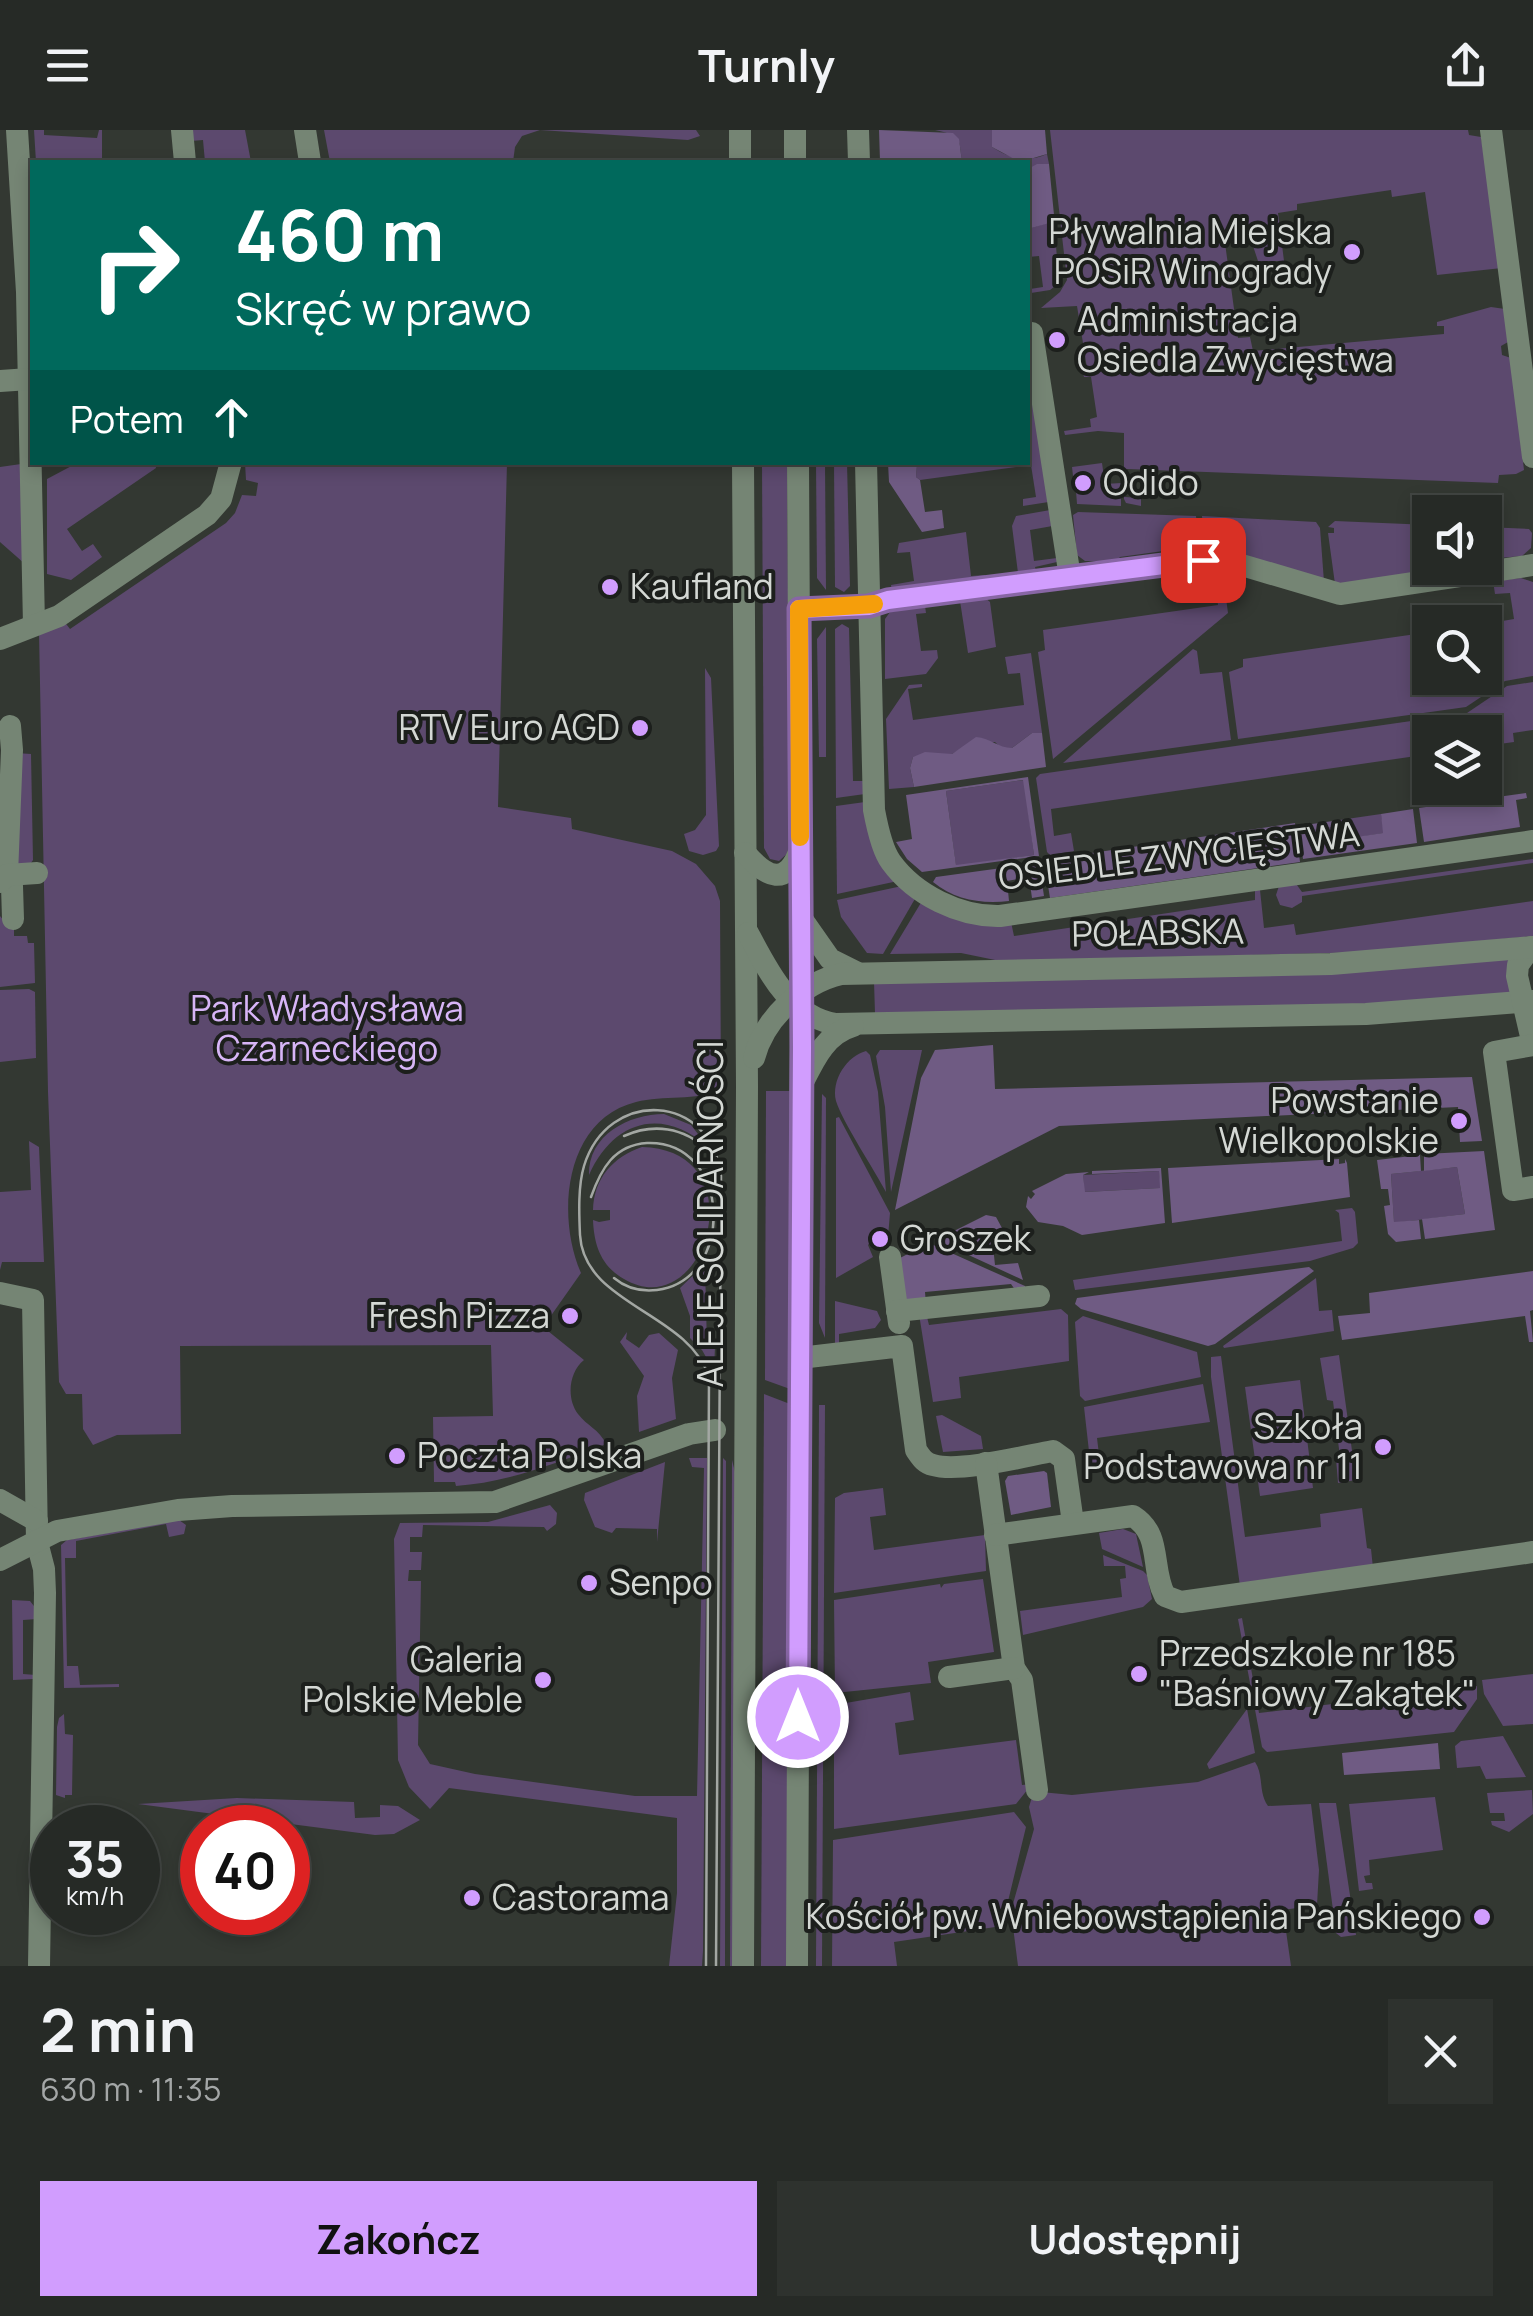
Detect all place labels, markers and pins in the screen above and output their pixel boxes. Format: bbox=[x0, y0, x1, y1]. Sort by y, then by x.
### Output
place label: Pływalnia Miejska POSiR Winogrady bbox=[1049, 207, 1332, 295]
marker: Pływalnia Miejska POSiR Winogrady bbox=[1341, 241, 1363, 263]
place label: Administracja Osiedla Zwycięstwa bbox=[1077, 295, 1394, 383]
marker: Administracja Osiedla Zwycięstwa bbox=[1046, 329, 1068, 351]
place label: Odido bbox=[1103, 458, 1199, 506]
marker: Odido bbox=[1072, 472, 1094, 494]
pin bbox=[1161, 518, 1246, 603]
place label: Kaufland bbox=[630, 562, 774, 610]
marker: Kaufland bbox=[599, 576, 621, 598]
place label: RTV Euro AGD bbox=[399, 703, 620, 751]
marker: RTV Euro AGD bbox=[629, 717, 651, 739]
place label: Powstanie Wielkopolskie bbox=[1218, 1076, 1439, 1164]
marker: Powstanie Wielkopolskie bbox=[1448, 1110, 1470, 1132]
place label: Groszek bbox=[900, 1214, 1032, 1262]
marker: Groszek bbox=[869, 1228, 891, 1250]
place label: Fresh Pizza bbox=[369, 1291, 550, 1339]
marker: Fresh Pizza bbox=[559, 1305, 581, 1327]
place label: Szkoła Podstawowa nr 11 bbox=[1083, 1402, 1363, 1490]
place label: Poczta Polska bbox=[417, 1431, 642, 1479]
marker: Szkoła Podstawowa nr 11 bbox=[1372, 1436, 1394, 1458]
marker: Poczta Polska bbox=[386, 1445, 408, 1467]
place label: Senpo bbox=[609, 1558, 713, 1606]
marker: Senpo bbox=[578, 1572, 600, 1594]
place label: Przedszkole nr 185 "Baśniowy Zakątek" bbox=[1159, 1629, 1476, 1717]
place label: Galeria Polskie Meble bbox=[303, 1635, 523, 1723]
marker: Przedszkole nr 185 "Baśniowy Zakątek" bbox=[1128, 1663, 1150, 1685]
marker: Galeria Polskie Meble bbox=[532, 1669, 554, 1691]
place label: Castorama bbox=[492, 1873, 669, 1921]
marker: Castorama bbox=[461, 1887, 483, 1909]
place label: Kościół pw. Wniebowstąpienia Pańskiego bbox=[805, 1892, 1462, 1940]
marker: Kościół pw. Wniebowstąpienia Pańskiego bbox=[1471, 1906, 1493, 1928]

